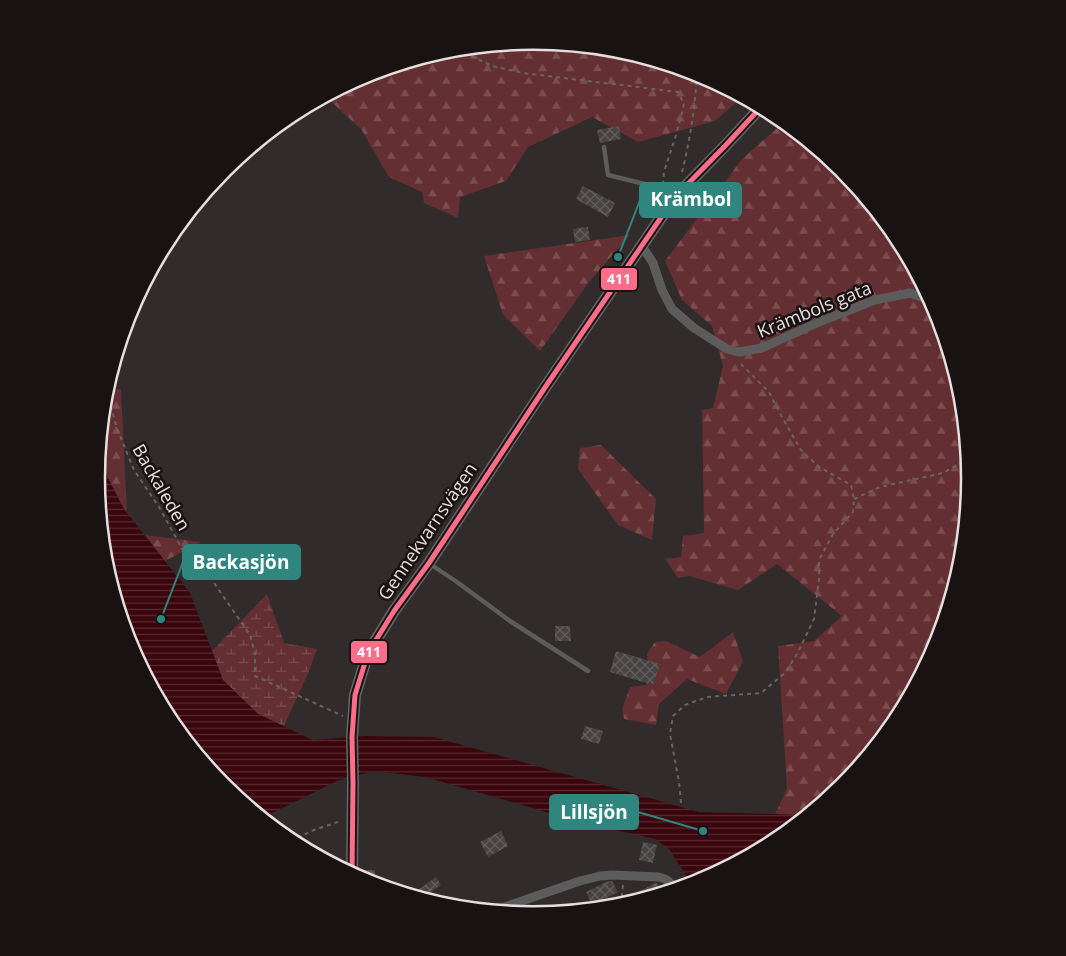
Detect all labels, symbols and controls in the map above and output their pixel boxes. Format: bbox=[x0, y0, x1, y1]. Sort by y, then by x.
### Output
callout: Krämbol bbox=[640, 183, 741, 217]
text: Krämbol bbox=[651, 186, 731, 212]
line badge: 411 bbox=[600, 267, 638, 291]
text: 411 bbox=[607, 269, 631, 288]
street label: Krämbols gata bbox=[753, 275, 875, 343]
street label: Backaleden bbox=[127, 439, 197, 535]
street label: Gennekvarnsvägen bbox=[372, 458, 482, 604]
callout: Backasjön bbox=[183, 545, 300, 579]
text: Backasjön bbox=[193, 549, 289, 575]
line badge: 411 bbox=[350, 640, 388, 664]
text: 411 bbox=[357, 642, 381, 661]
callout: Lillsjön bbox=[550, 795, 638, 829]
text: Lillsjön bbox=[560, 799, 628, 825]

